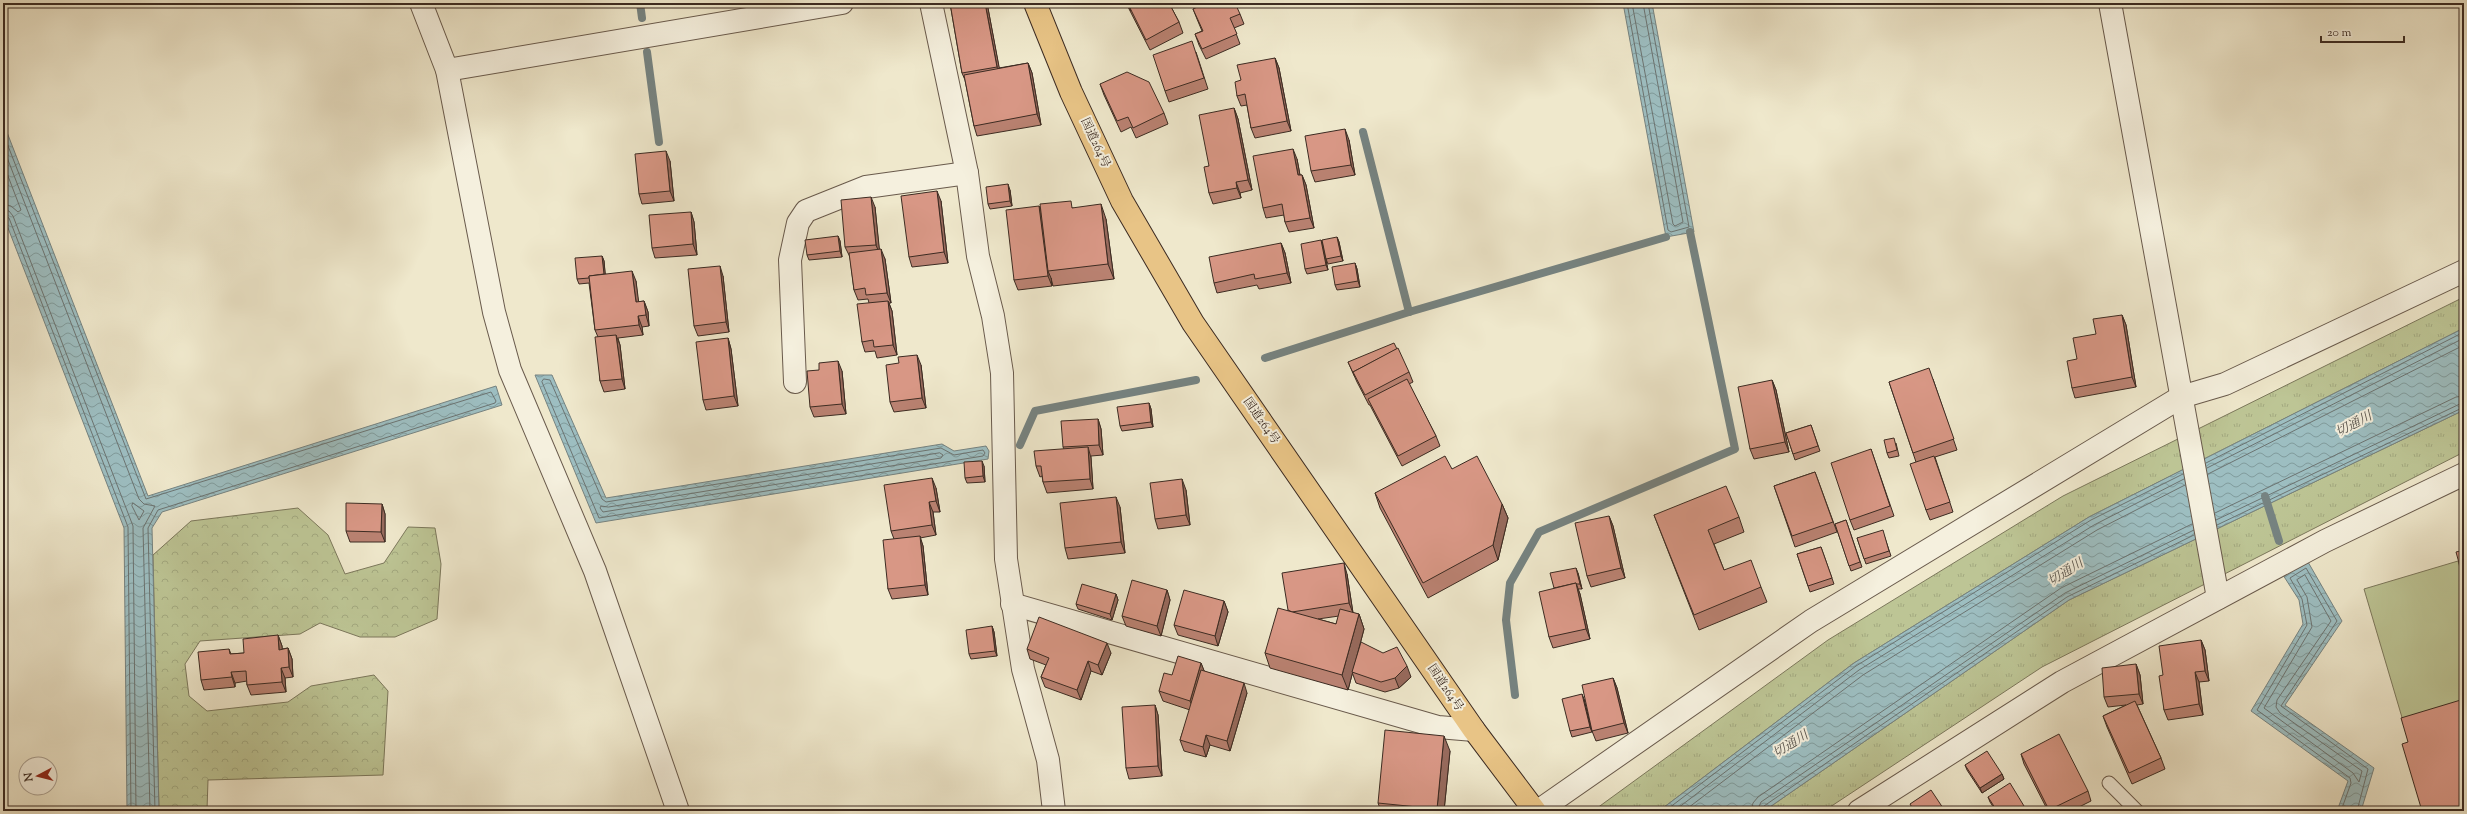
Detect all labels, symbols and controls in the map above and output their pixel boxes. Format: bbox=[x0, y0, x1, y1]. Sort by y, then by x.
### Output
scale bar bbox=[2321, 18, 2404, 44]
text: 20 m bbox=[2327, 24, 2352, 42]
street label: 国道264号 bbox=[1076, 115, 1114, 171]
street label: 国道264号 bbox=[1238, 394, 1284, 448]
water label: 切通川 bbox=[2333, 407, 2377, 442]
water label: 切通川 bbox=[2045, 554, 2089, 591]
street label: 国道264号 bbox=[1423, 661, 1467, 715]
water label: 切通川 bbox=[1770, 726, 1814, 763]
north arrow bbox=[18, 756, 58, 796]
text: N bbox=[21, 772, 38, 783]

